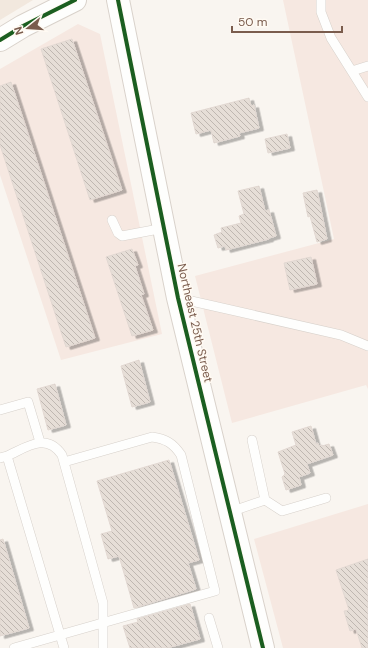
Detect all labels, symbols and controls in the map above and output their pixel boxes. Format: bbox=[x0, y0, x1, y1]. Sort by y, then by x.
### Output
north arrow bbox=[8, 8, 48, 48]
scale bar bbox=[232, 8, 342, 34]
text: 50 m bbox=[238, 14, 267, 30]
text: N bbox=[11, 25, 26, 37]
street label: Northeast 25th Street bbox=[174, 262, 217, 384]

